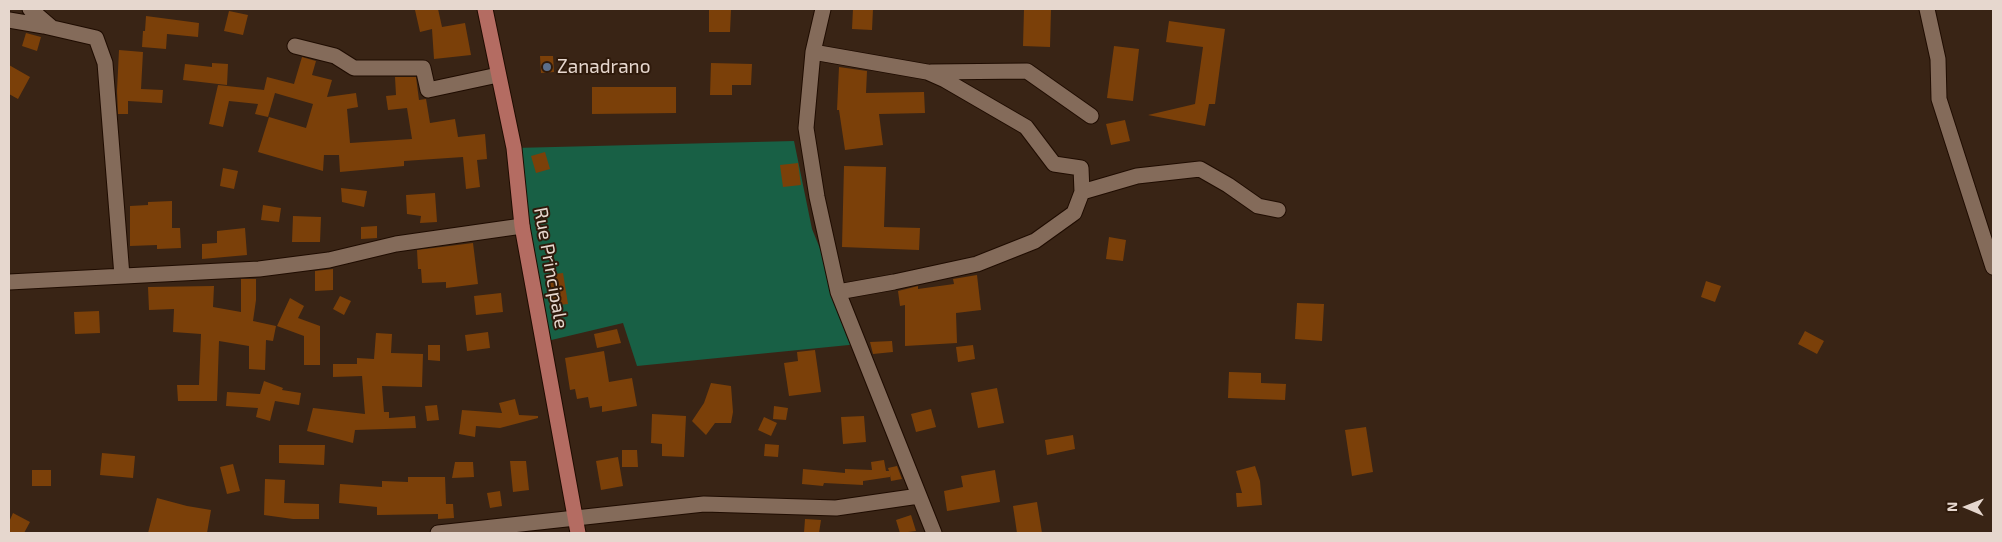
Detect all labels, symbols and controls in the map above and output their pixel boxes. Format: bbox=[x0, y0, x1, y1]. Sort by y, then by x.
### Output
place label: Zanadrano bbox=[557, 56, 650, 78]
marker: Zanadrano bbox=[541, 61, 553, 73]
street label: Rue Principale bbox=[529, 206, 573, 330]
north arrow bbox=[1942, 482, 1992, 532]
text: N bbox=[1943, 502, 1960, 512]

